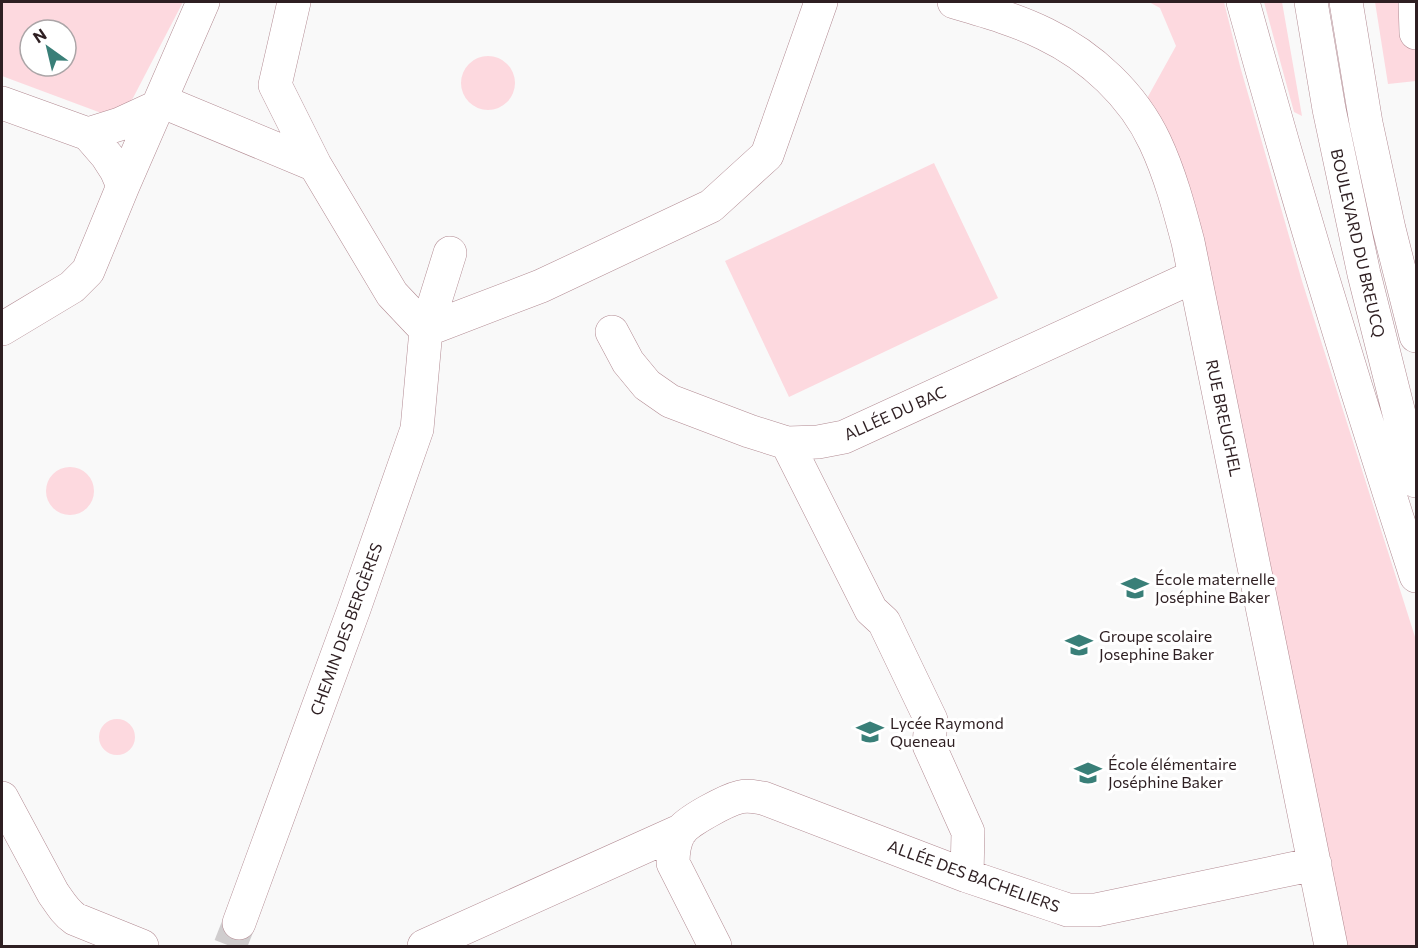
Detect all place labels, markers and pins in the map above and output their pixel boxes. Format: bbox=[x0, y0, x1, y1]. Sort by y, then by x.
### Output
place label: École maternelle Joséphine Baker bbox=[1155, 569, 1275, 606]
school or university icon: École maternelle Joséphine Baker bbox=[1120, 573, 1150, 603]
place label: Groupe scolaire Josephine Baker bbox=[1099, 626, 1215, 663]
school or university icon: Groupe scolaire Josephine Baker bbox=[1064, 630, 1094, 660]
place label: Lycée Raymond Queneau bbox=[890, 713, 1004, 750]
school or university icon: Lycée Raymond Queneau bbox=[855, 717, 885, 747]
place label: École élémentaire Joséphine Baker bbox=[1108, 754, 1237, 791]
school or university icon: École élémentaire Joséphine Baker bbox=[1073, 758, 1103, 788]

